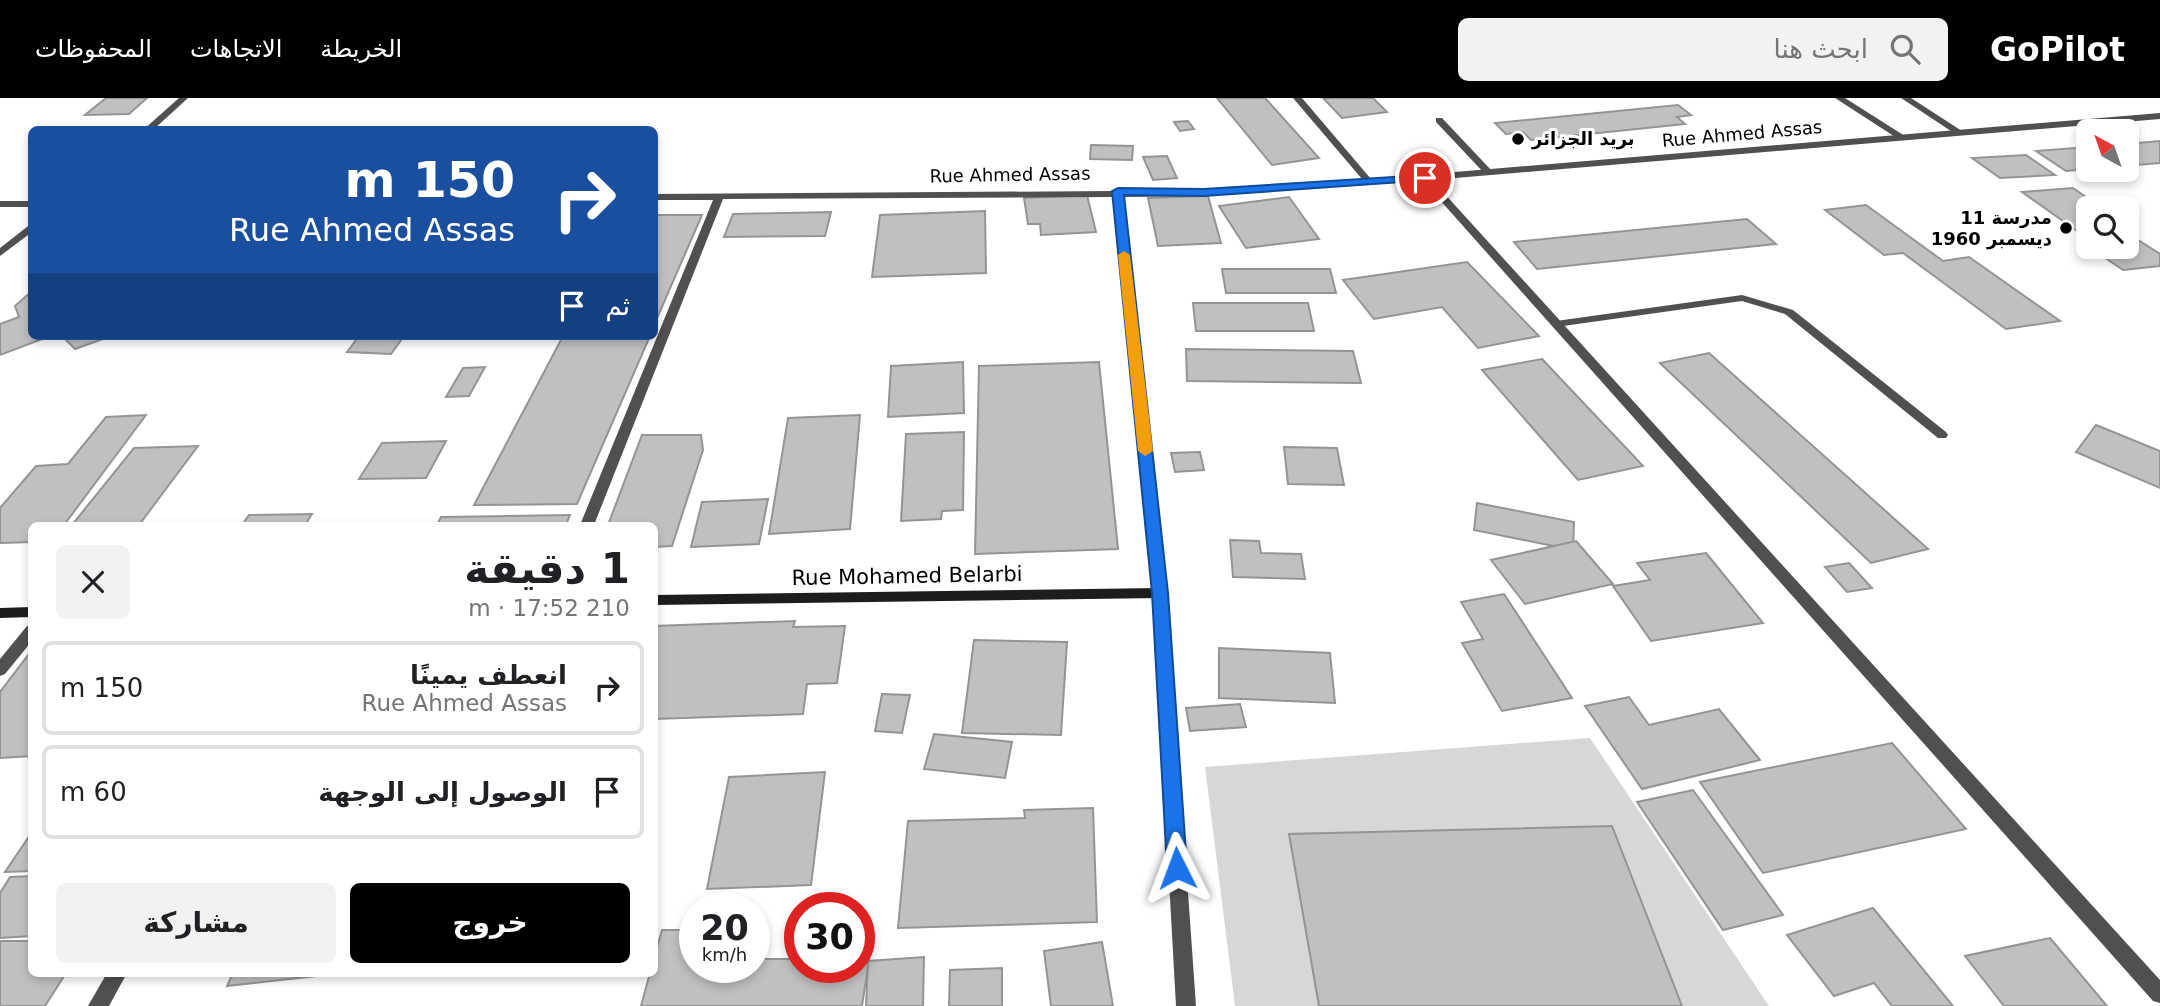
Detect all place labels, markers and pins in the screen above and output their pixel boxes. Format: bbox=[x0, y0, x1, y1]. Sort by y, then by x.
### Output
place label: بريد الجزائر bbox=[1531, 128, 1635, 150]
marker: بريد الجزائر bbox=[1510, 131, 1526, 147]
pin bbox=[1395, 148, 1455, 208]
place label: مدرسة 11 ديسمبر 1960 bbox=[1931, 207, 2052, 250]
marker: مدرسة 11 ديسمبر 1960 bbox=[2058, 220, 2074, 236]

